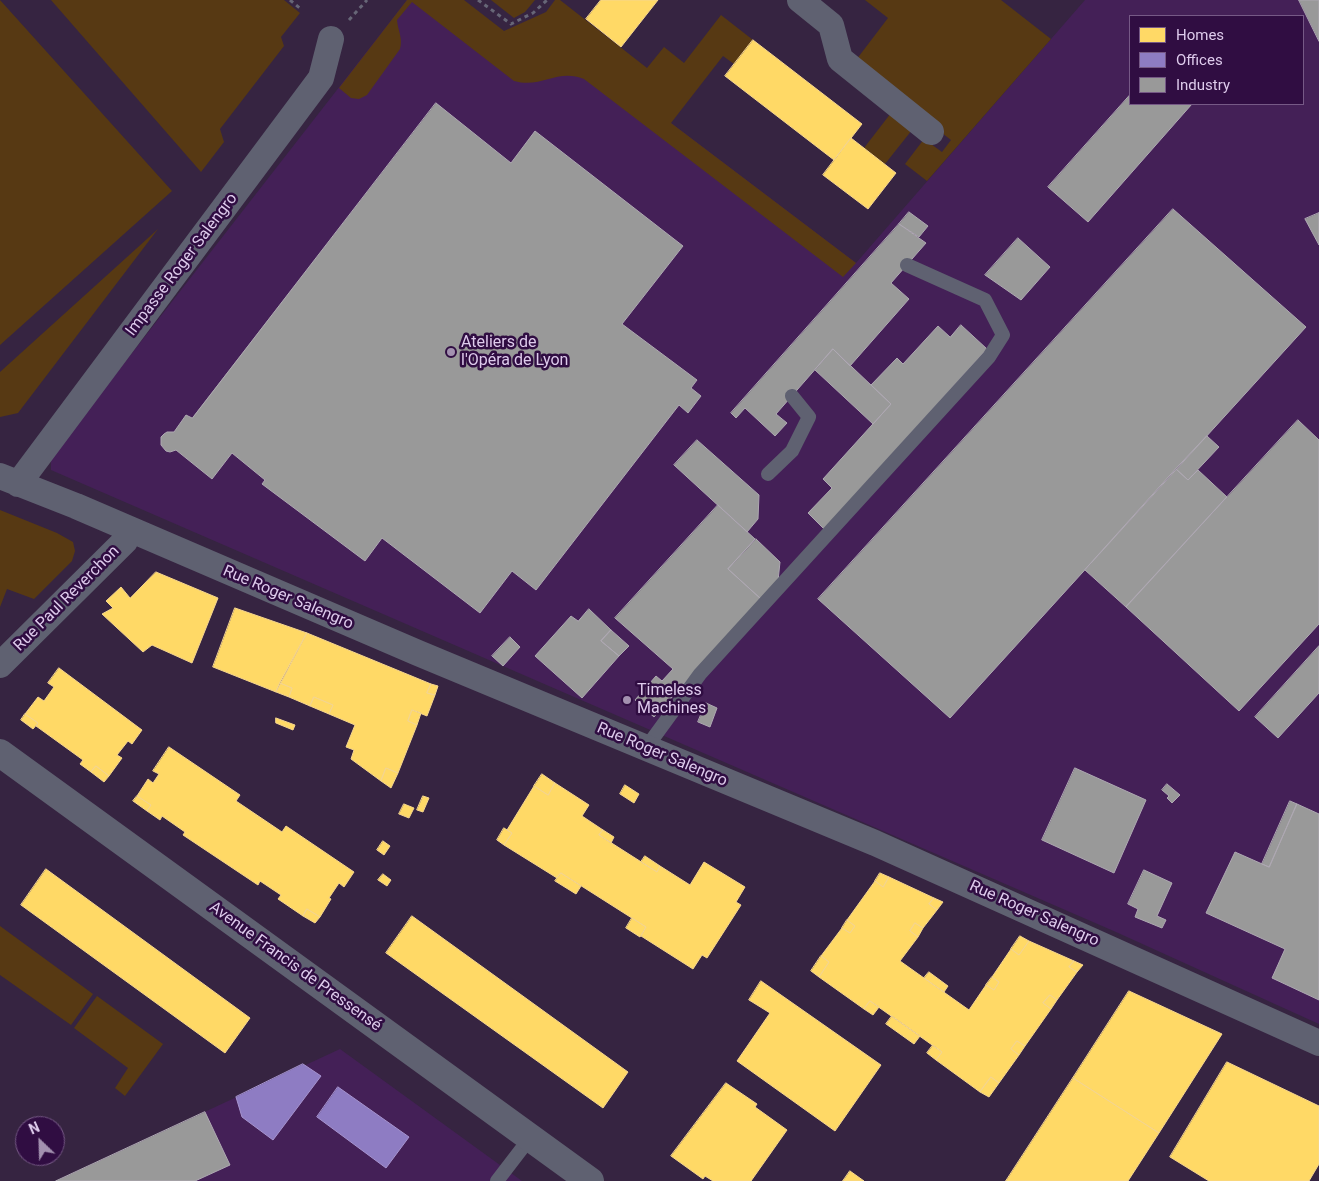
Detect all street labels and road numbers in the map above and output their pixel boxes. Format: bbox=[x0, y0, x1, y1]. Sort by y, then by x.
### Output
street label: Impasse Roger Salengro bbox=[122, 190, 242, 340]
street label: Rue Paul Reverchon bbox=[10, 542, 124, 656]
street label: Rue Roger Salengro bbox=[220, 562, 356, 634]
street label: Rue Roger Salengro bbox=[594, 719, 730, 791]
street label: Rue Roger Salengro bbox=[966, 877, 1102, 951]
street label: Avenue Francis de Pressensé bbox=[205, 898, 385, 1036]

